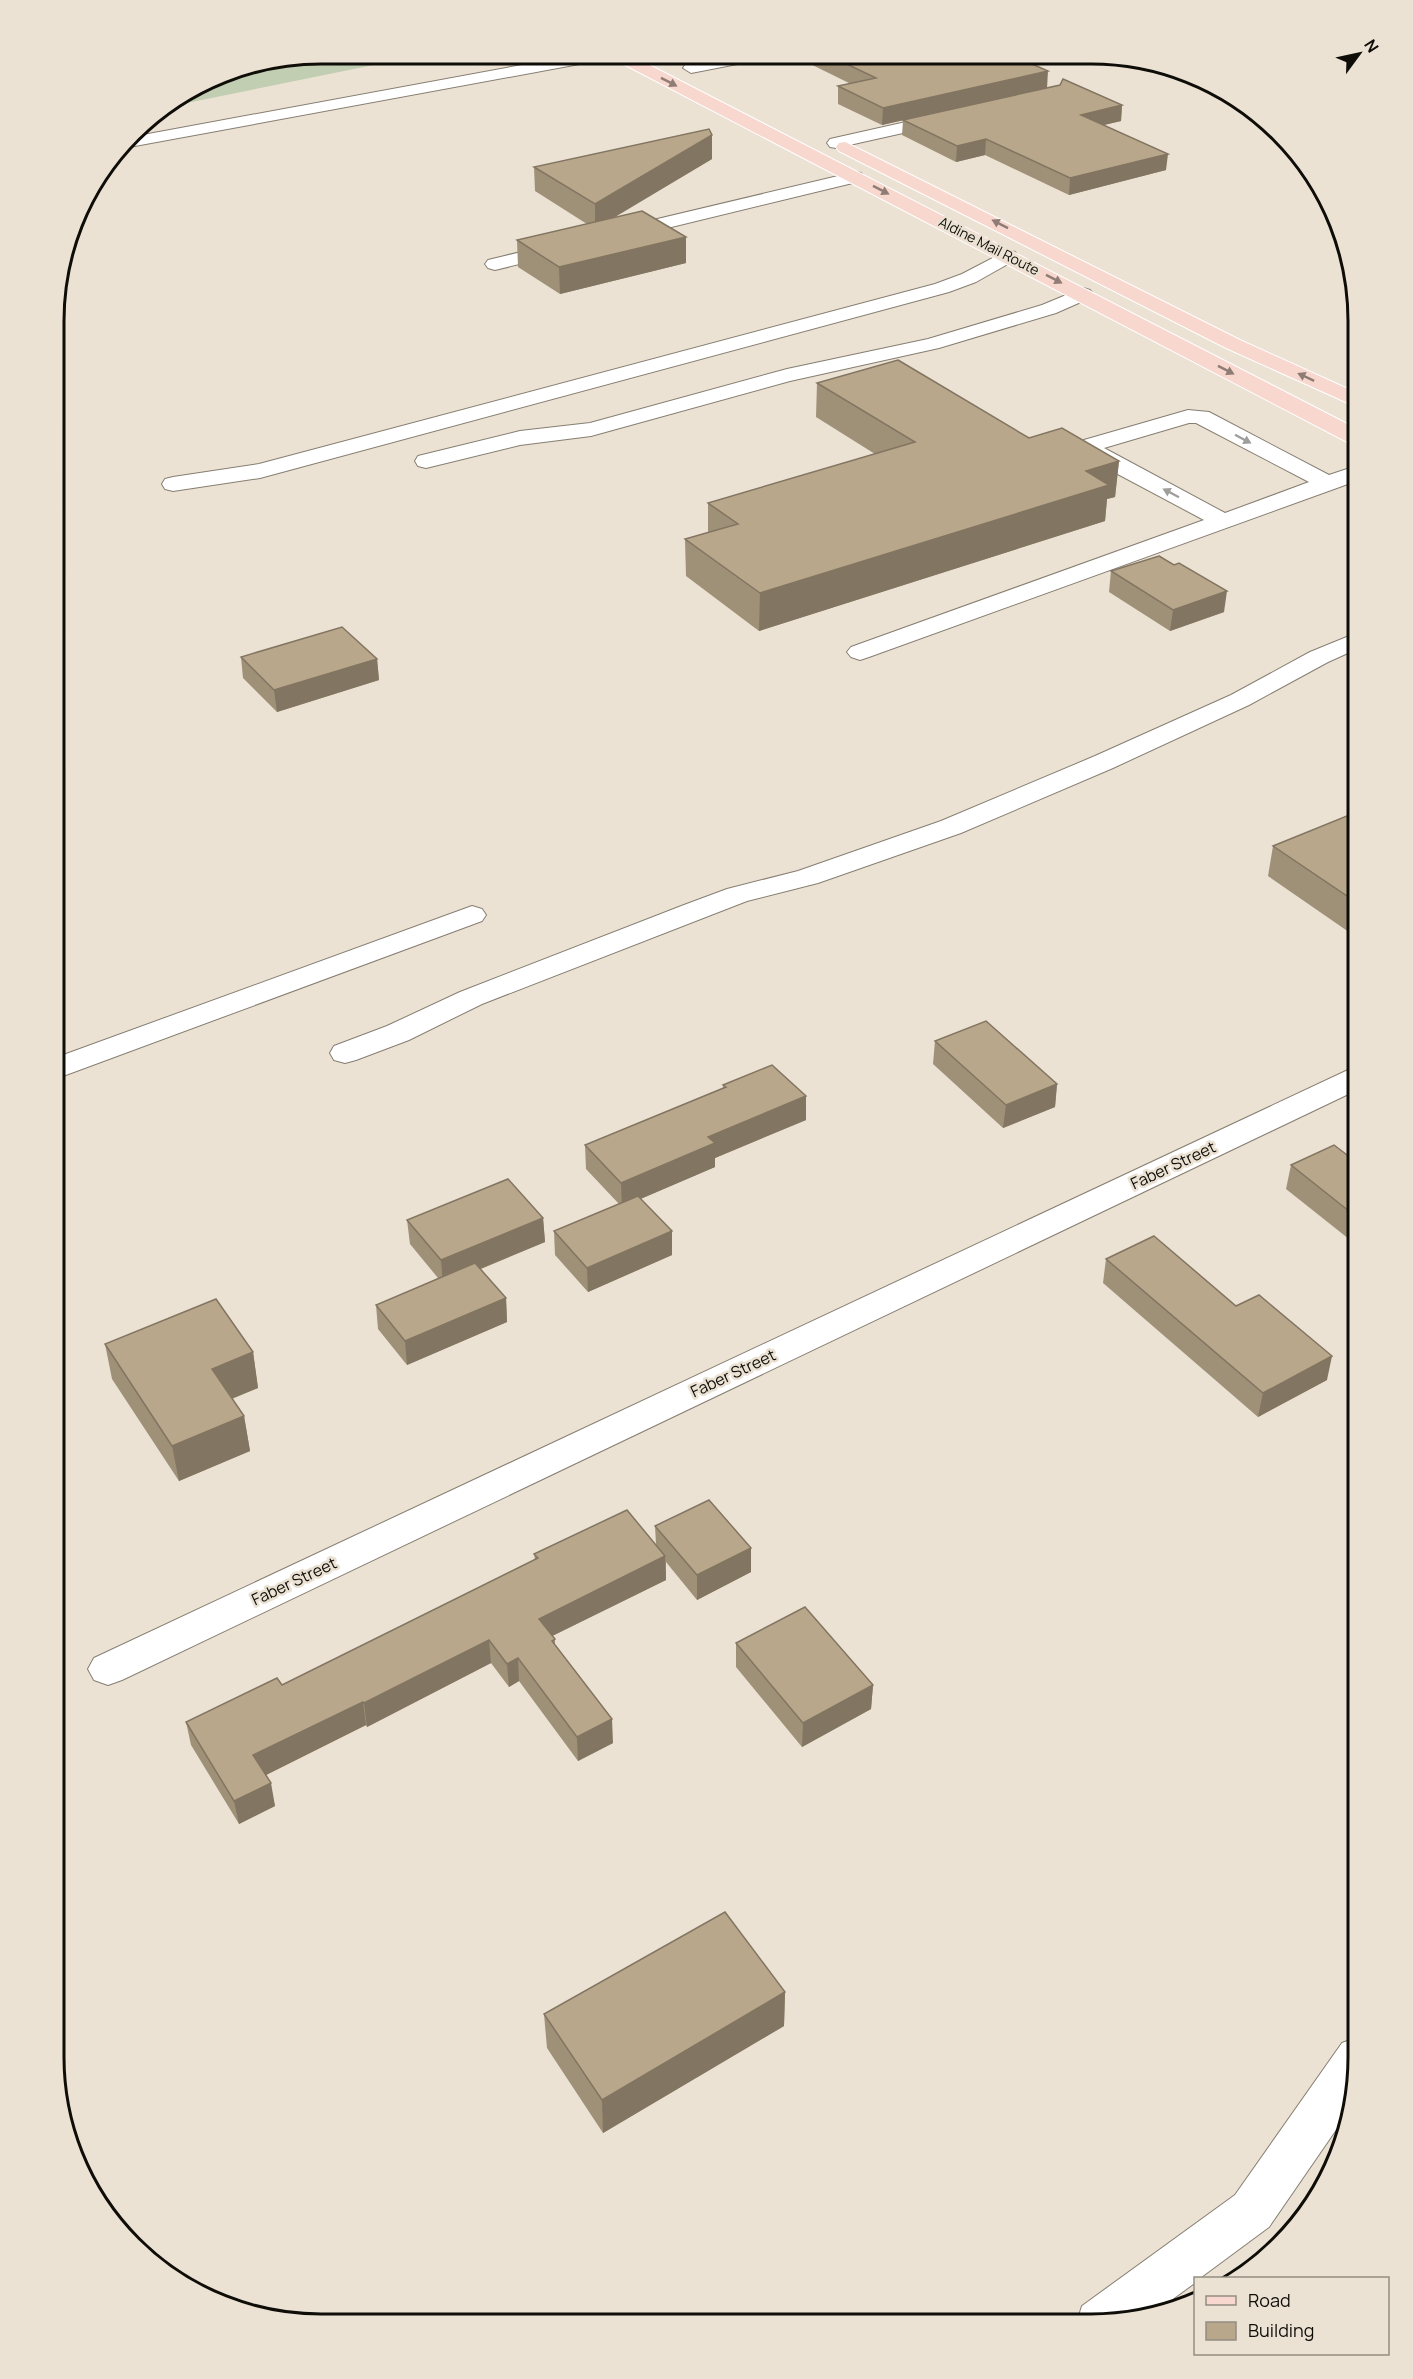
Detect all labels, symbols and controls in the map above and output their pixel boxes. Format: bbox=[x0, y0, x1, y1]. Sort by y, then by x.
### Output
north arrow bbox=[1329, 24, 1389, 84]
text: N bbox=[1359, 35, 1384, 57]
one-way arrow bbox=[661, 77, 678, 87]
one-way arrow bbox=[872, 185, 889, 195]
street label: Aldine Mail Route bbox=[936, 212, 1043, 279]
one-way arrow bbox=[991, 220, 1009, 230]
one-way arrow bbox=[1045, 275, 1062, 284]
one-way arrow bbox=[1218, 365, 1235, 375]
one-way arrow bbox=[1297, 373, 1314, 382]
one-way arrow bbox=[1235, 434, 1252, 444]
one-way arrow bbox=[1162, 488, 1179, 498]
street label: Faber Street bbox=[1127, 1136, 1219, 1194]
street label: Faber Street bbox=[687, 1344, 779, 1402]
street label: Faber Street bbox=[248, 1552, 340, 1610]
legend bbox=[1194, 2277, 1389, 2355]
text: Road bbox=[1248, 2288, 1291, 2312]
text: Building bbox=[1248, 2318, 1314, 2342]

